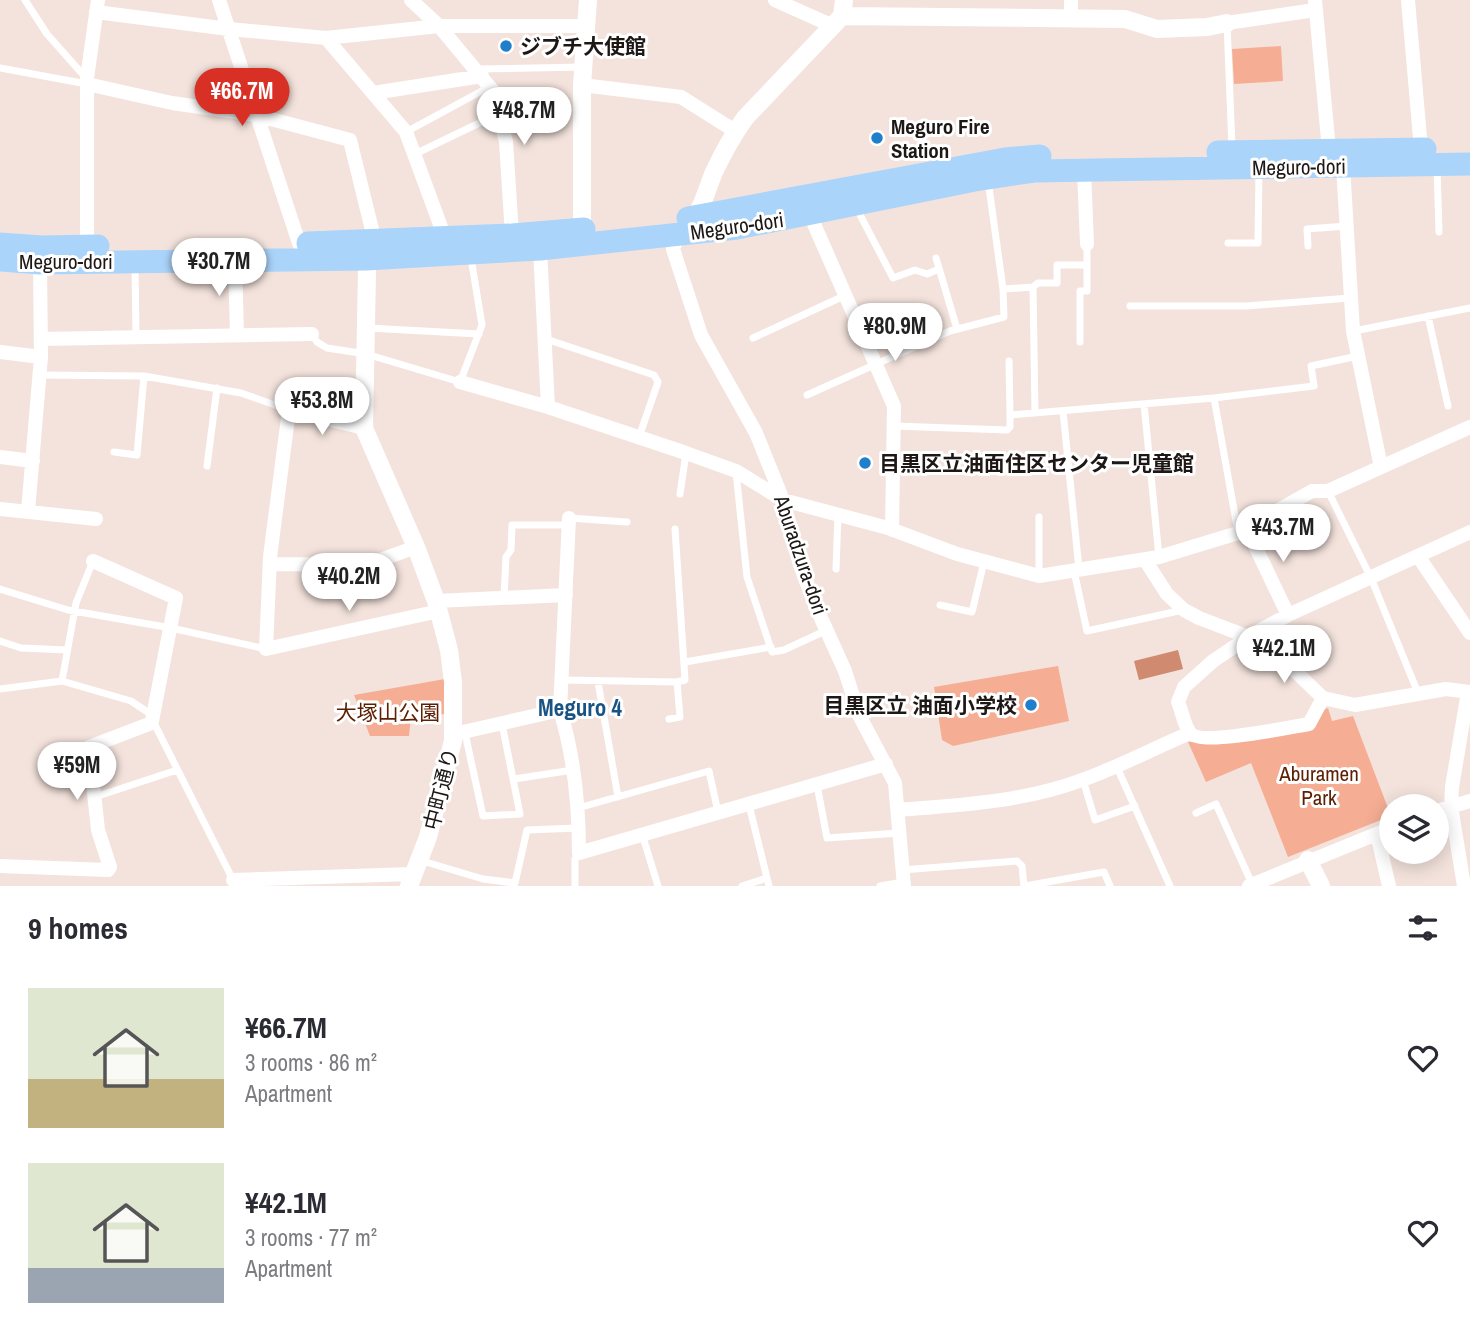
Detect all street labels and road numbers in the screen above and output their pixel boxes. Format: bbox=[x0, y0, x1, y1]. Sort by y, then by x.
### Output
street label: Meguro-dori bbox=[1252, 152, 1346, 182]
street label: Meguro-dori bbox=[689, 205, 785, 247]
street label: Meguro-dori bbox=[19, 247, 113, 276]
street label: Aburadzura-dori bbox=[767, 491, 835, 619]
street label: 中町通り bbox=[417, 745, 465, 833]

